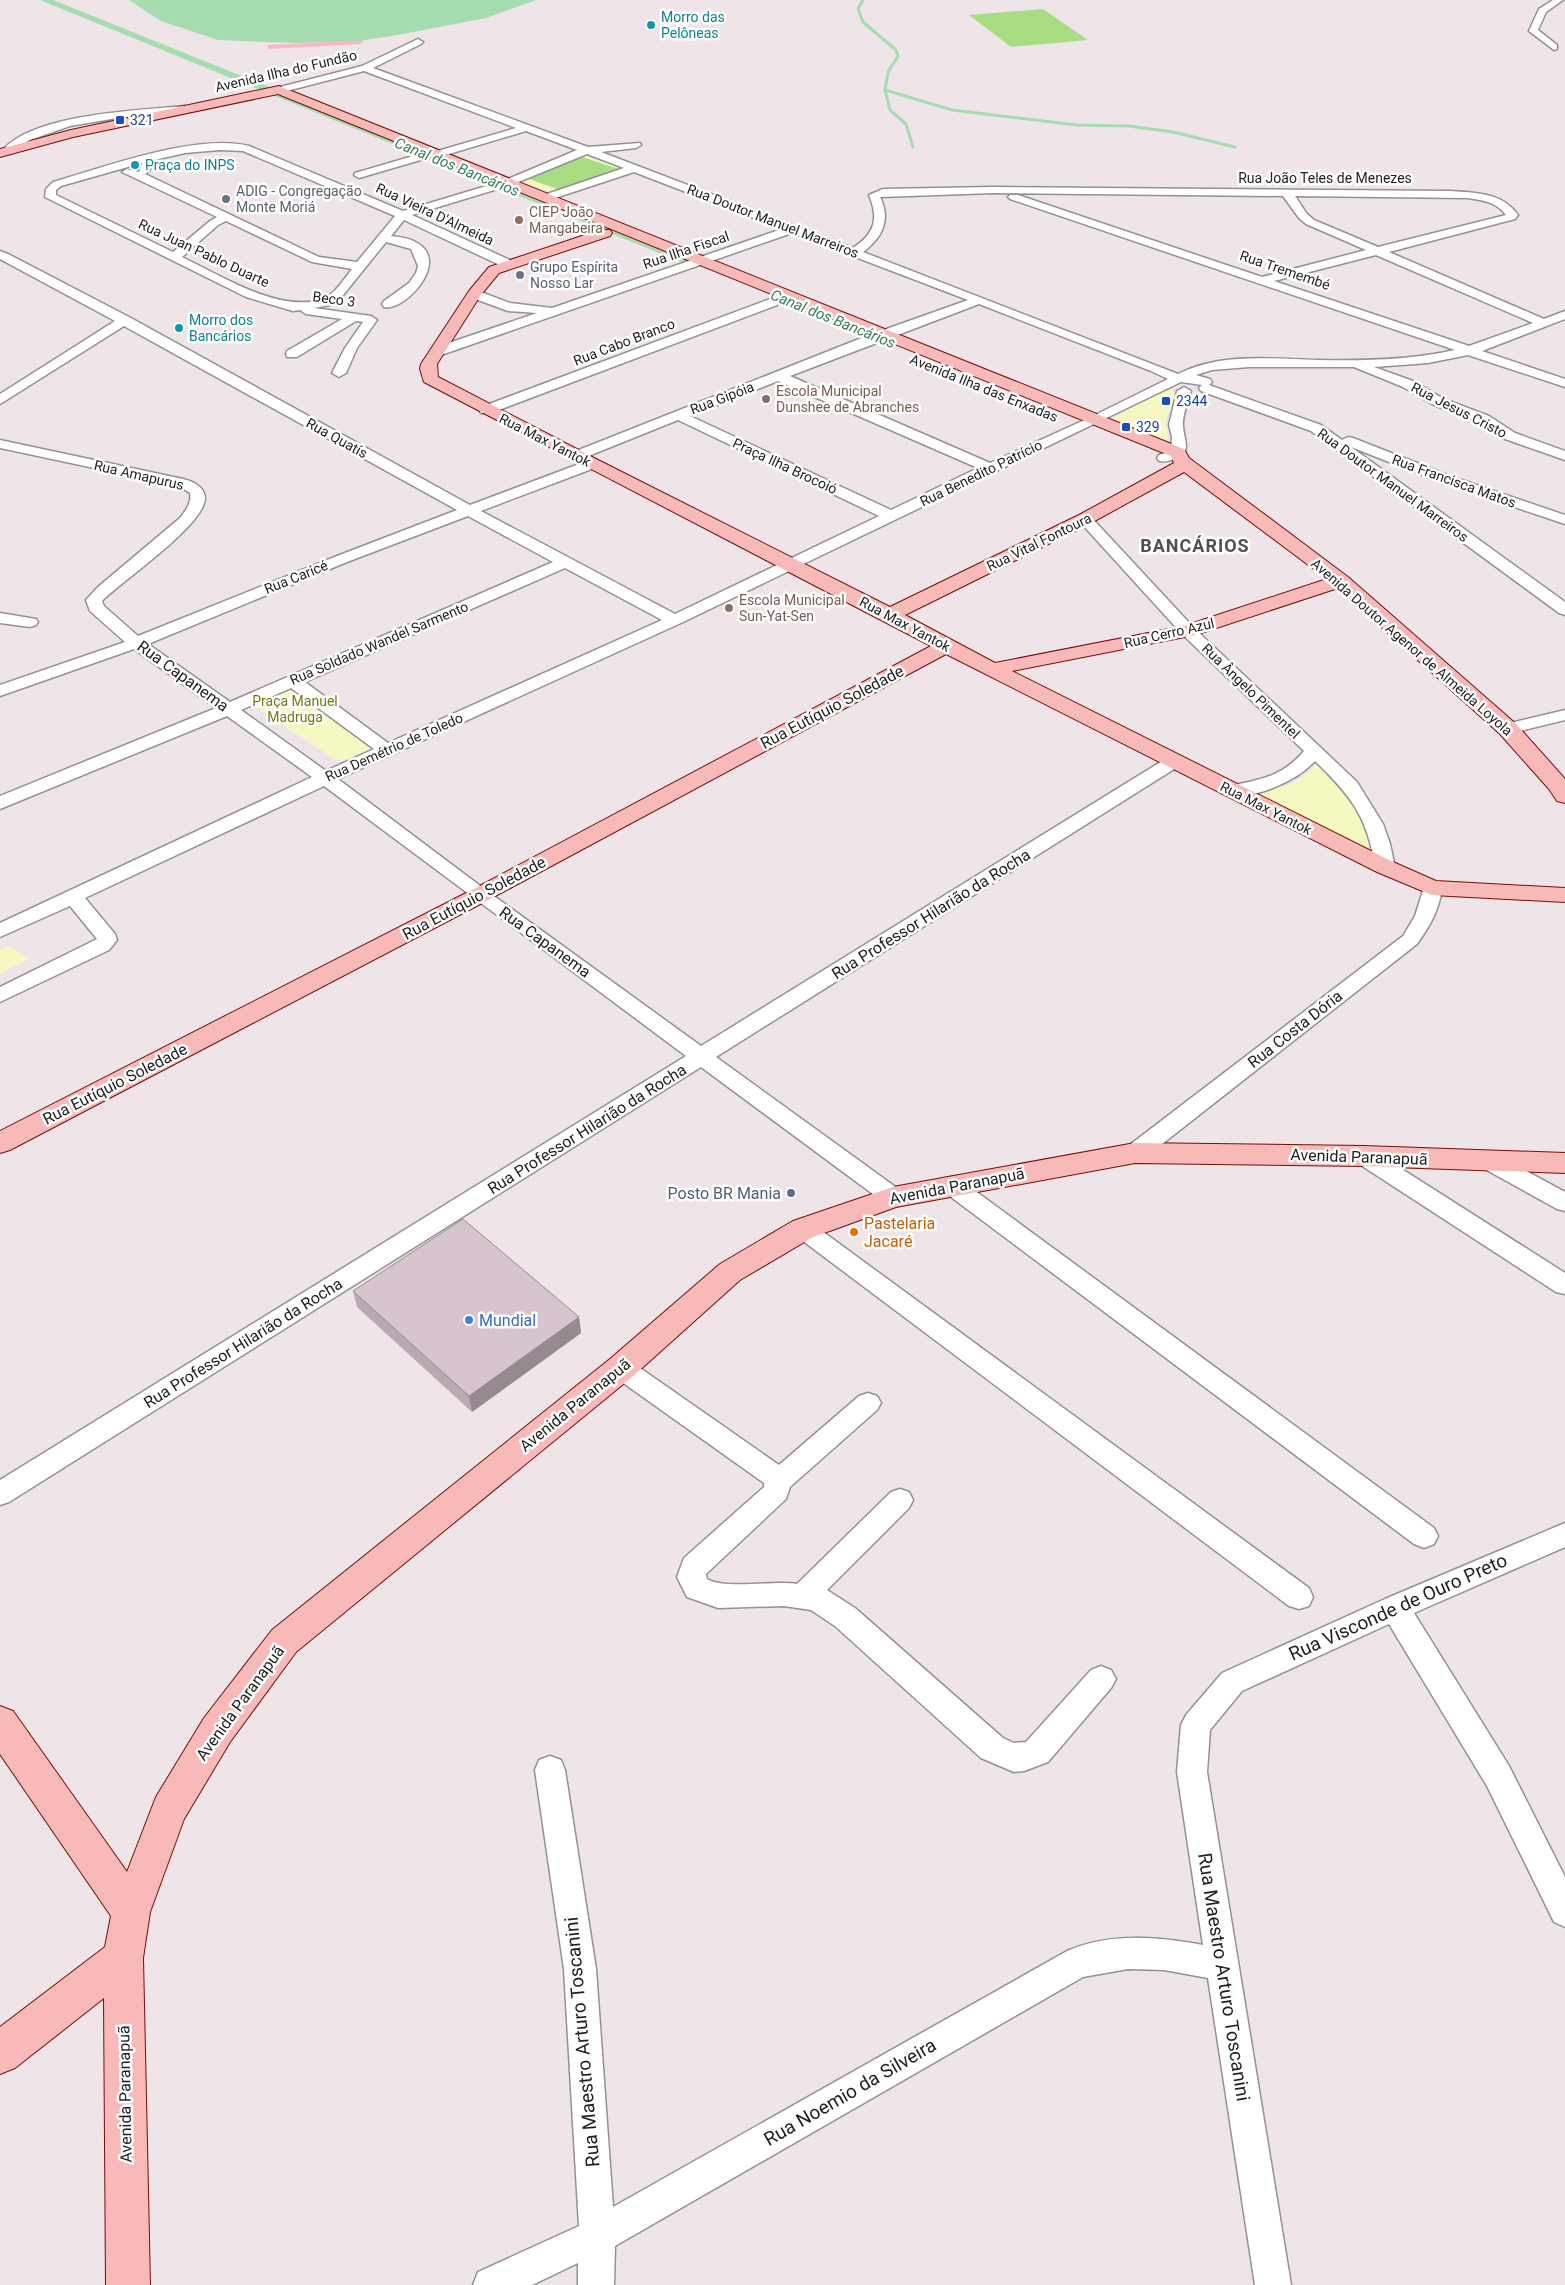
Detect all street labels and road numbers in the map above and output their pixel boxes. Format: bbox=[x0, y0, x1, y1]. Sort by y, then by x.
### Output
street label: Avenida Ilha do Fundão bbox=[214, 47, 358, 95]
street label: Rua João Teles de Menezes bbox=[1238, 170, 1412, 186]
street label: Rua Vieira D'Almeida bbox=[374, 180, 496, 248]
street label: Rua Doutor Manuel Marreiros bbox=[685, 181, 861, 261]
street label: Rua Juan Pablo Duarte bbox=[136, 216, 272, 290]
street label: Rua Ilha Fiscal bbox=[641, 228, 731, 272]
street label: Rua Tremembé bbox=[1238, 247, 1332, 293]
street label: Beco 3 bbox=[312, 288, 356, 310]
street label: Rua Cabo Branco bbox=[571, 315, 677, 369]
street label: Avenida Ilha das Enxadas bbox=[908, 351, 1060, 425]
street label: Rua Gipóia bbox=[688, 378, 756, 418]
street label: Rua Jesus Cristo bbox=[1409, 379, 1509, 441]
street label: Rua Max Yantok bbox=[497, 410, 594, 470]
street label: Rua Quatís bbox=[304, 415, 370, 461]
street label: Rua Doutor Manuel Marreiros bbox=[1315, 425, 1471, 545]
street label: Praça Ilha Brocoió bbox=[730, 435, 840, 497]
street label: Rua Benedito Patrício bbox=[917, 436, 1045, 510]
street label: Rua Francisca Matos bbox=[1390, 451, 1518, 511]
street label: Rua Amapurus bbox=[93, 457, 185, 493]
street label: Rua Vital Fontoura bbox=[984, 510, 1094, 574]
street label: Avenida Doutor Agenor de Almeida Loyola bbox=[1308, 555, 1516, 739]
street label: Rua Caricé bbox=[262, 557, 330, 597]
street label: Rua Max Yantok bbox=[857, 593, 954, 655]
street label: Rua Soldado Wandel Sarmento bbox=[287, 598, 471, 688]
street label: Rua Cerro Azul bbox=[1122, 615, 1216, 651]
street label: Rua Capanema bbox=[134, 637, 232, 715]
street label: Rua Ângelo Pimentel bbox=[1199, 640, 1304, 742]
street label: Rua Eutíquio Soledade bbox=[757, 661, 907, 753]
street label: Rua Demétrio de Toledo bbox=[323, 709, 465, 785]
street label: Rua Max Yantok bbox=[1218, 778, 1315, 838]
street label: Rua Professor Hilarião da Rocha bbox=[828, 845, 1034, 983]
street label: Rua Eutíquio Soledade bbox=[399, 852, 549, 944]
street label: Rua Capanema bbox=[496, 903, 594, 981]
street label: Rua Costa Dória bbox=[1244, 986, 1346, 1072]
street label: Rua Eutíquio Soledade bbox=[40, 1039, 190, 1129]
street label: Rua Professor Hilarião da Rocha bbox=[484, 1060, 690, 1198]
street label: Avenida Paranapuã bbox=[1290, 1145, 1428, 1169]
street label: Avenida Paranapuã bbox=[888, 1164, 1026, 1208]
street label: Rua Professor Hilarião da Rocha bbox=[140, 1274, 346, 1412]
street label: Avenida Paranapuã bbox=[516, 1354, 634, 1456]
street label: Rua Visconde de Ouro Preto bbox=[1285, 1548, 1511, 1666]
street label: Avenida Paranapuã bbox=[192, 1642, 288, 1764]
street label: Rua Maestro Arturo Toscanini bbox=[1193, 1851, 1255, 2103]
street label: Rua Maestro Arturo Toscanini bbox=[560, 1916, 604, 2168]
street label: Avenida Paranapuã bbox=[114, 2025, 136, 2163]
street label: Rua Noemio da Silveira bbox=[760, 2033, 940, 2151]

